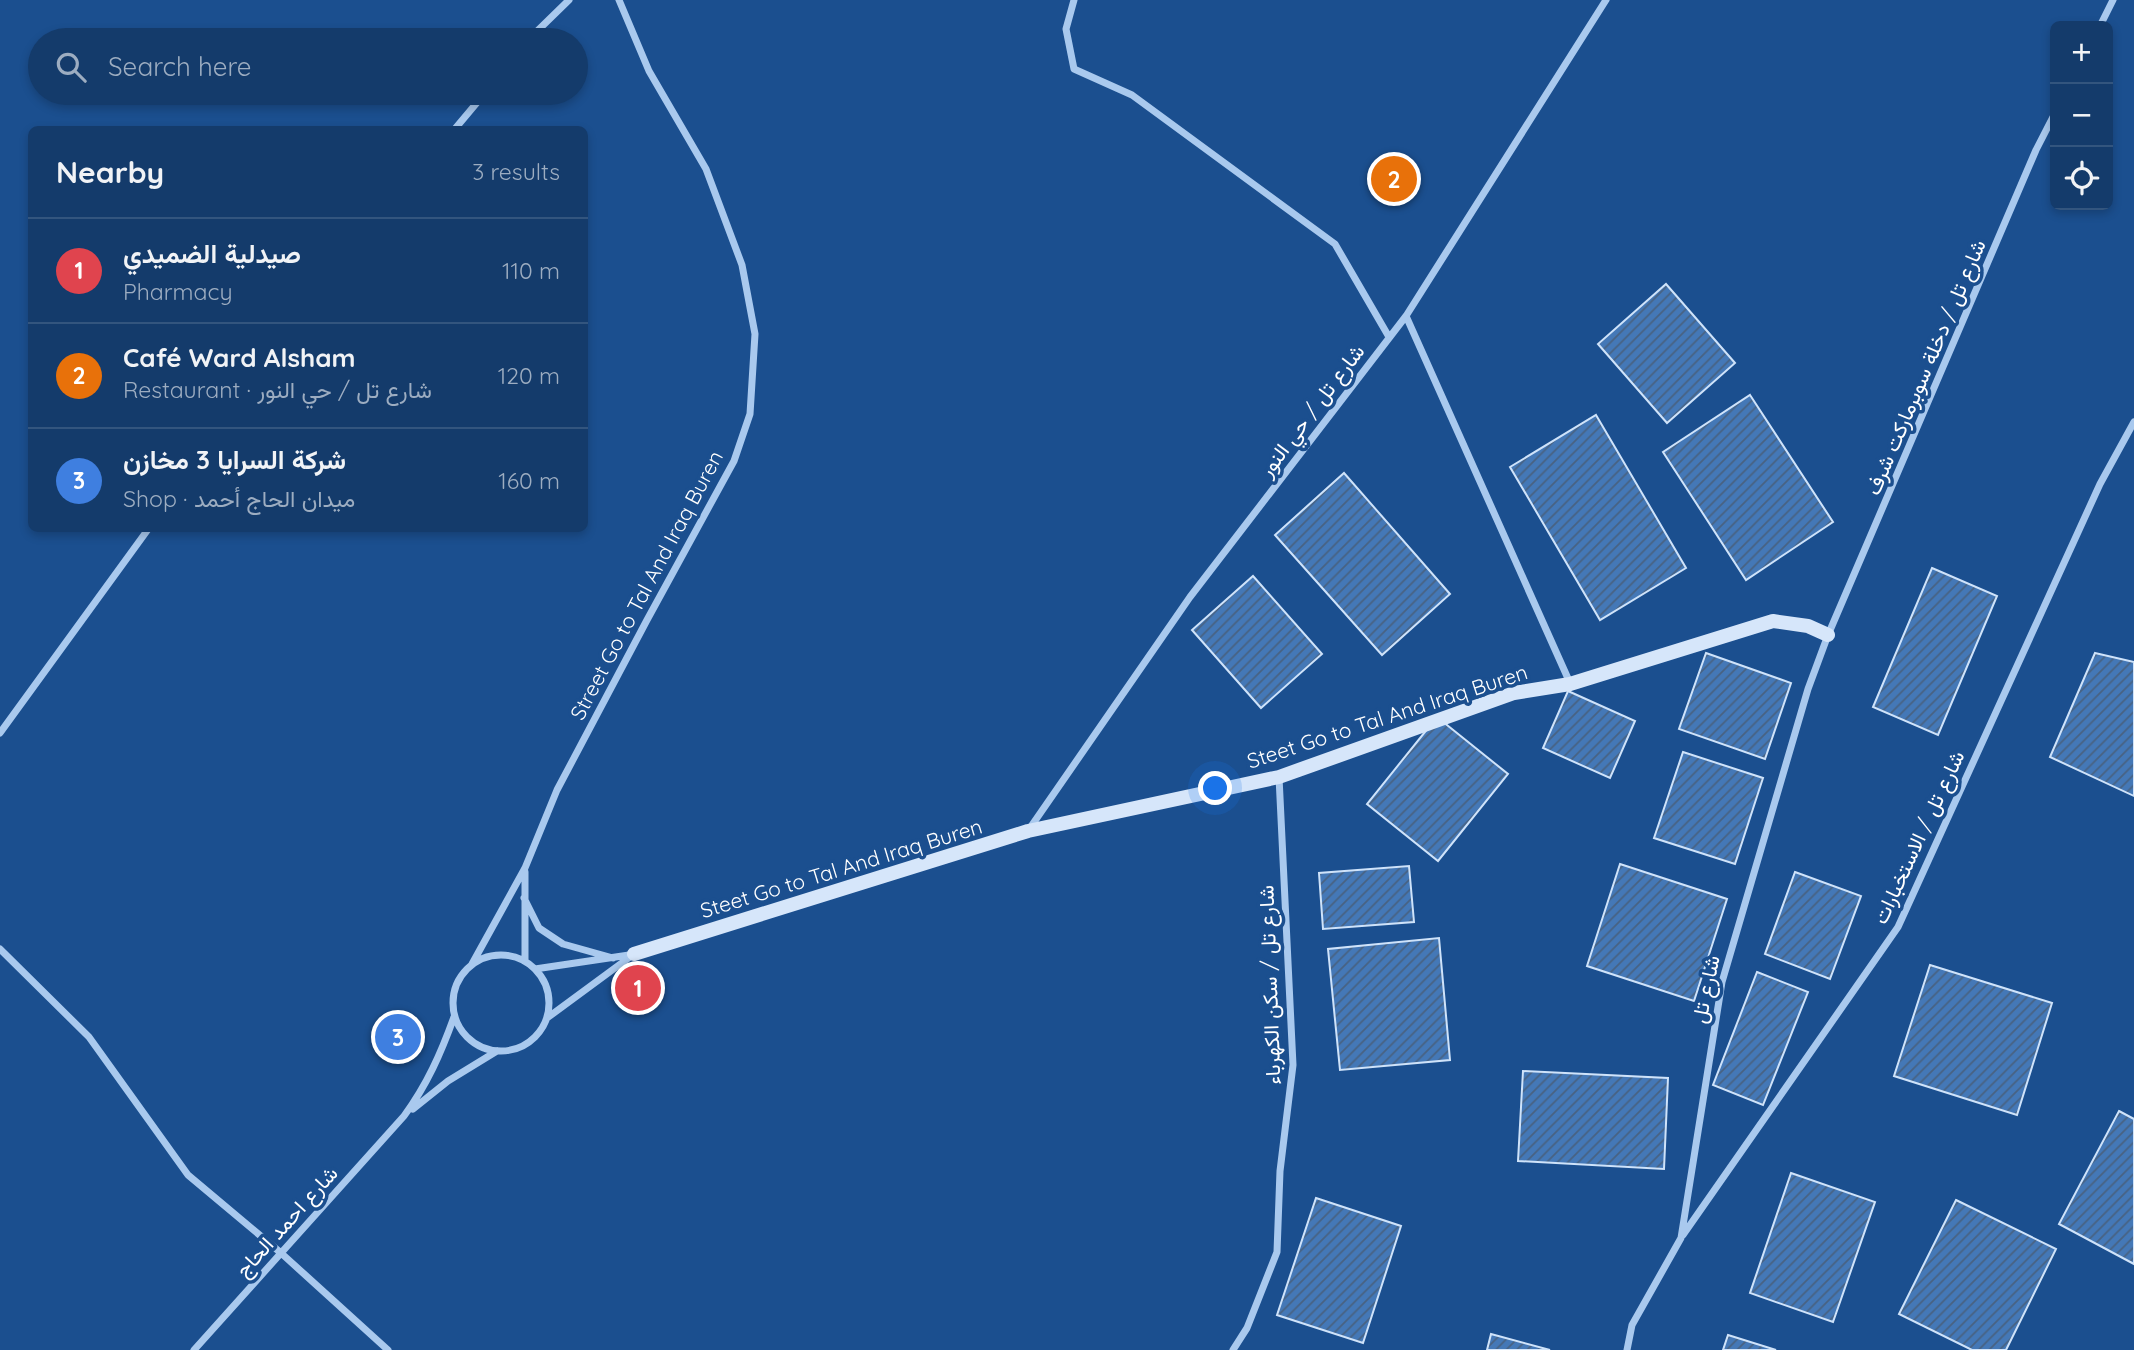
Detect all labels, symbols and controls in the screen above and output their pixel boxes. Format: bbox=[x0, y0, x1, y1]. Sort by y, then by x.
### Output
map controls bbox=[2050, 21, 2113, 210]
button: + bbox=[2050, 21, 2113, 84]
search box bbox=[28, 28, 588, 105]
icon: search bbox=[52, 48, 90, 86]
text: Search here bbox=[108, 50, 252, 83]
button: − bbox=[2050, 84, 2113, 147]
button: locate bbox=[2050, 147, 2113, 210]
text: Nearby bbox=[56, 153, 164, 191]
pin: 2 bbox=[1371, 153, 1417, 205]
text: 3 results bbox=[472, 157, 560, 186]
street label: شارع تل / دخلة سوبرماركت شرف bbox=[1859, 235, 1993, 500]
text: صيدلية الضميدي bbox=[123, 237, 301, 270]
text: 1 bbox=[75, 256, 83, 285]
text: 110 m bbox=[502, 256, 560, 285]
text: Pharmacy bbox=[123, 277, 232, 306]
street label: شارع تل / حي النور bbox=[1252, 339, 1373, 485]
text: Café Ward Alsham bbox=[123, 341, 355, 374]
text: 2 bbox=[72, 361, 86, 390]
text: 120 m bbox=[498, 361, 560, 390]
text: Restaurant · شارع تل / حي النور bbox=[123, 375, 432, 404]
text: شركة السرايا 3 مخازن bbox=[123, 443, 346, 476]
street label: Street Go to Tal And Iraq Buren bbox=[564, 446, 728, 724]
text: 3 bbox=[73, 466, 85, 495]
text: 160 m bbox=[498, 466, 560, 495]
text: Shop · ميدان الحاج أحمد bbox=[123, 484, 355, 513]
street label: Steet Go to Tal And Iraq Buren bbox=[1243, 658, 1531, 774]
street label: شارع تل / الاستخبارات bbox=[1866, 746, 1971, 929]
your location bbox=[1198, 771, 1232, 805]
street label: Steet Go to Tal And Iraq Buren bbox=[697, 813, 985, 923]
street label: شارع تل / سكن الكهرباء bbox=[1253, 885, 1287, 1085]
street label: شارع تل bbox=[1685, 953, 1727, 1026]
pin: 1 bbox=[615, 962, 661, 1014]
pin: 3 bbox=[375, 1011, 421, 1063]
street label: شارع احمد الحاج bbox=[229, 1160, 344, 1283]

